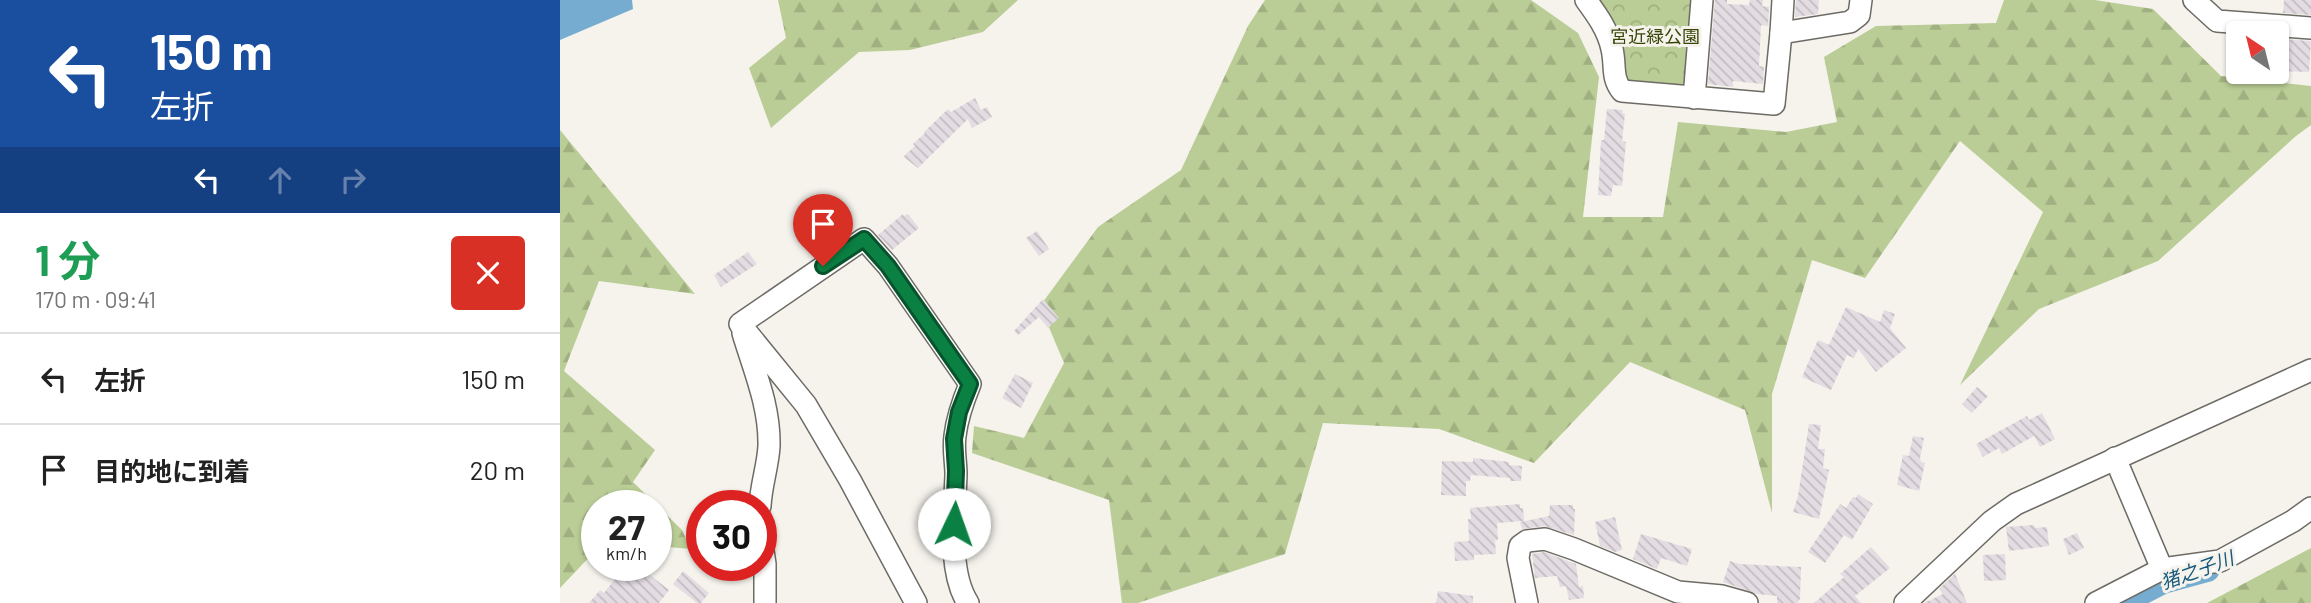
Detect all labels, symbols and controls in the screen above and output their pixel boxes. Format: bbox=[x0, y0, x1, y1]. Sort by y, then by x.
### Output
text: 150 m bbox=[150, 21, 272, 80]
north arrow bbox=[2226, 21, 2289, 84]
map controls bbox=[2226, 21, 2289, 84]
park label: 宮近緑公園 bbox=[1610, 25, 1700, 47]
icon: left bbox=[35, 28, 126, 119]
text: 左折 bbox=[150, 86, 214, 124]
icon: left bbox=[188, 161, 226, 199]
icon: ahead bbox=[261, 161, 299, 199]
icon: right bbox=[334, 161, 372, 199]
pin bbox=[793, 194, 853, 266]
icon: arrive bbox=[804, 205, 842, 243]
text: 1 分 bbox=[35, 234, 100, 284]
button: close bbox=[451, 236, 525, 310]
text: 170 m · 09:41 bbox=[35, 285, 156, 313]
icon: left bbox=[35, 360, 73, 398]
text: 150 m bbox=[461, 363, 525, 394]
text: 左折 bbox=[94, 364, 146, 395]
icon: arrive bbox=[35, 451, 73, 489]
text: 20 m bbox=[470, 454, 525, 485]
text: 目的地に到着 bbox=[94, 455, 250, 486]
position arrow bbox=[917, 487, 991, 561]
speed limit sign: 30 bbox=[686, 490, 777, 581]
text: 27 bbox=[608, 505, 645, 547]
text: km/h bbox=[606, 542, 647, 564]
water label: 猪之子川 bbox=[2157, 545, 2238, 593]

